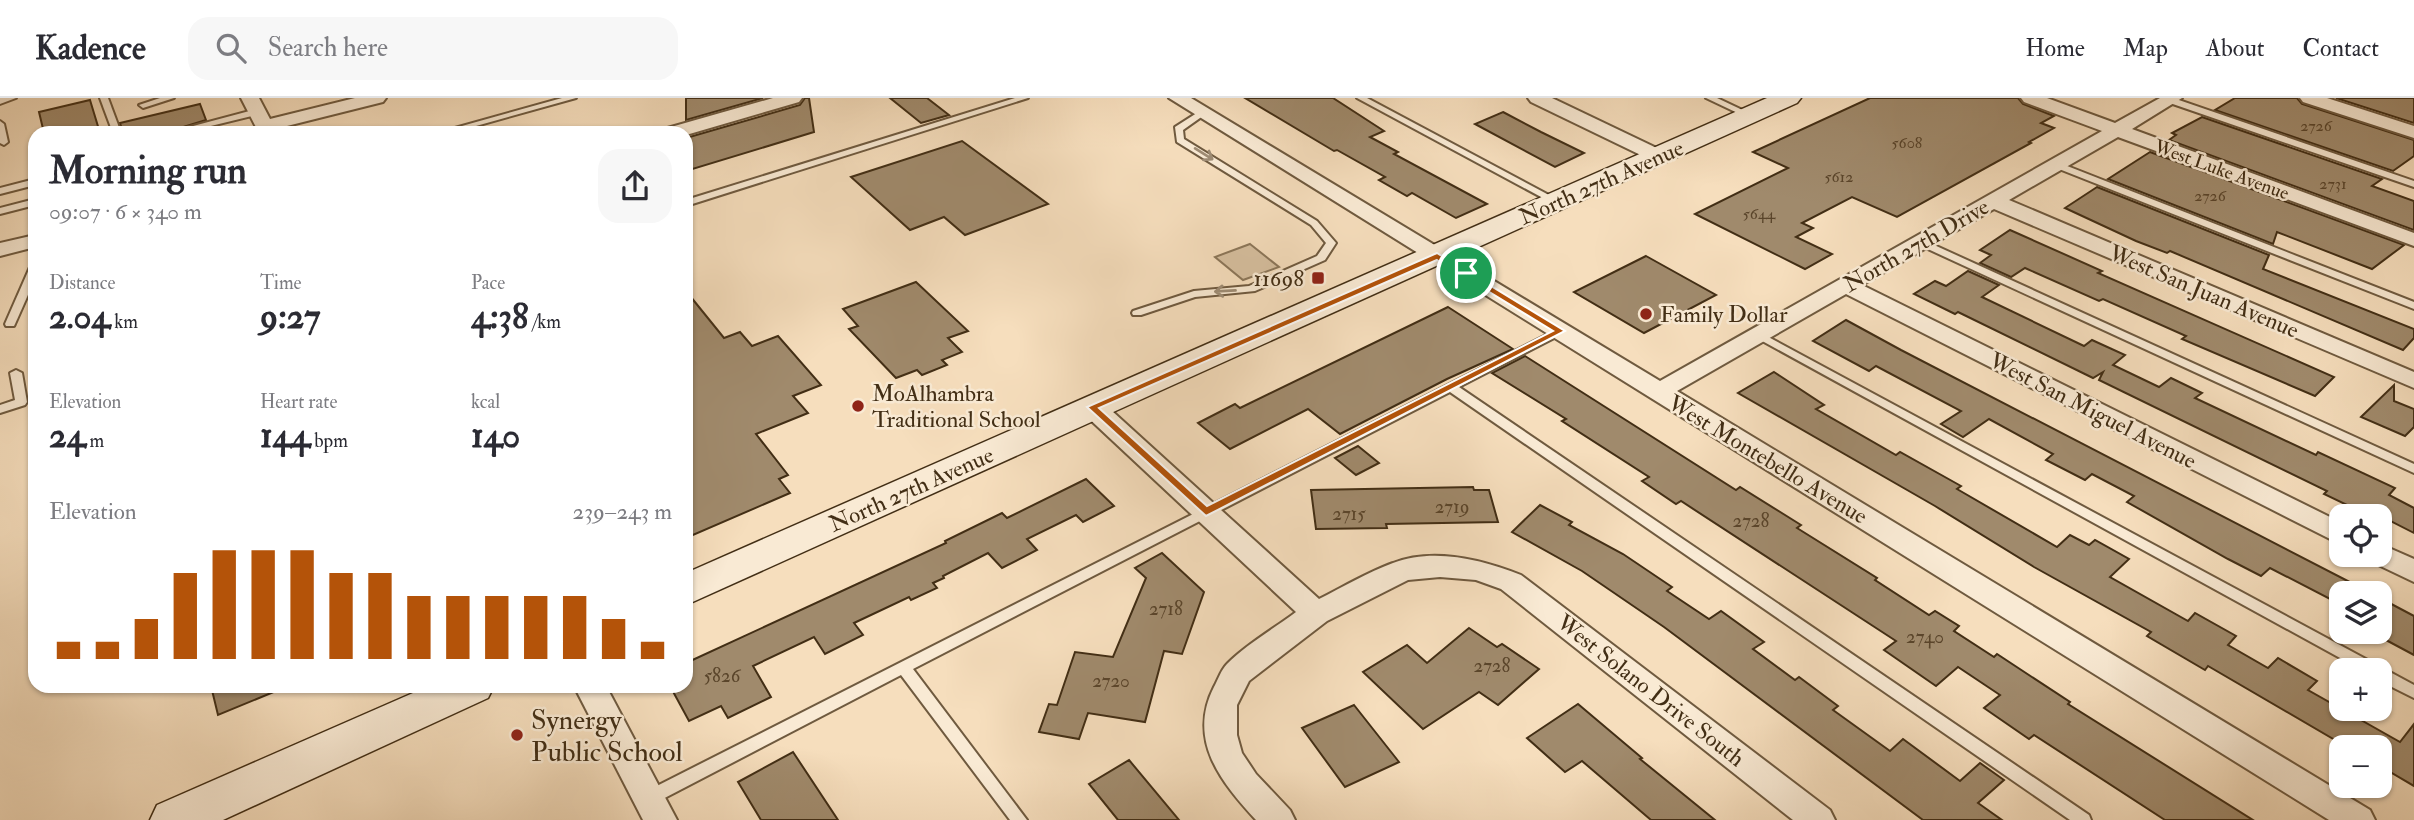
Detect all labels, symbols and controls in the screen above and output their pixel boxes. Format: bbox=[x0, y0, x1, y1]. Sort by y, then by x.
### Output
search box bbox=[188, 17, 678, 80]
text: Kadence bbox=[35, 28, 146, 69]
icon: search bbox=[212, 29, 250, 67]
text: Search here bbox=[268, 32, 388, 64]
text: Home bbox=[2025, 33, 2085, 64]
text: Map bbox=[2123, 33, 2168, 64]
text: About bbox=[2206, 33, 2265, 64]
text: Contact bbox=[2303, 33, 2379, 64]
house number: 2726 bbox=[2300, 116, 2333, 136]
street label: North 27th Avenue bbox=[1514, 133, 1688, 232]
house number: 5608 bbox=[1892, 133, 1923, 153]
street label: West Luke Avenue bbox=[2150, 134, 2292, 205]
text: Morning run bbox=[49, 147, 247, 195]
one-way arrow bbox=[1194, 147, 1213, 162]
button: share bbox=[598, 149, 672, 223]
house number: 5612 bbox=[1825, 167, 1853, 187]
house number: 2731 bbox=[2319, 174, 2347, 194]
house number: 2726 bbox=[2194, 186, 2227, 206]
street label: North 27th Drive bbox=[1838, 192, 1995, 299]
text: 09:07 · 6 × 340 m bbox=[49, 197, 202, 226]
house number: 5644 bbox=[1743, 204, 1777, 224]
street label: West San Juan Avenue bbox=[2104, 238, 2304, 345]
pin bbox=[1436, 243, 1496, 303]
icon: arrive bbox=[1447, 254, 1485, 292]
place label: 11698 bbox=[1254, 264, 1304, 293]
marker: 11698 bbox=[1310, 270, 1326, 286]
text: Distance bbox=[49, 271, 115, 295]
text: Time bbox=[260, 271, 302, 295]
text: Pace bbox=[471, 271, 505, 295]
one-way arrow bbox=[1214, 285, 1236, 298]
text: 2.04 bbox=[49, 295, 110, 339]
text: 9:27 bbox=[260, 295, 320, 339]
text: 4:38 bbox=[471, 295, 528, 339]
place label: Family Dollar bbox=[1660, 300, 1788, 329]
marker: Family Dollar bbox=[1638, 306, 1654, 322]
text: km bbox=[110, 310, 138, 334]
text: /km bbox=[528, 310, 561, 334]
street label: West San Miguel Avenue bbox=[1983, 345, 2202, 475]
place label: MoAlhambra Traditional School bbox=[872, 379, 1041, 434]
street label: West Montebello Avenue bbox=[1662, 388, 1873, 531]
text: Elevation bbox=[49, 390, 121, 414]
text: Heart rate bbox=[260, 390, 337, 414]
text: kcal bbox=[471, 390, 500, 414]
marker: MoAlhambra Traditional School bbox=[850, 398, 866, 414]
text: 24 bbox=[49, 414, 86, 458]
text: 144 bbox=[260, 414, 310, 458]
text: 140 bbox=[471, 414, 520, 458]
text: m bbox=[86, 429, 104, 453]
text: bpm bbox=[310, 429, 348, 453]
street label: North 27th Avenue bbox=[824, 440, 998, 539]
house number: 2719 bbox=[1435, 495, 1469, 519]
text: Elevation bbox=[49, 497, 137, 526]
text: 239–243 m bbox=[573, 497, 672, 526]
house number: 2715 bbox=[1332, 502, 1366, 526]
map controls bbox=[2329, 504, 2392, 798]
button: locate bbox=[2329, 504, 2392, 567]
house number: 2728 bbox=[1733, 509, 1770, 533]
button: layers bbox=[2329, 581, 2392, 644]
house number: 2718 bbox=[1149, 597, 1183, 621]
street label: West Solano Drive South bbox=[1550, 607, 1750, 773]
house number: 2740 bbox=[1906, 625, 1944, 649]
house number: 2728 bbox=[1474, 654, 1511, 678]
button: + bbox=[2329, 658, 2392, 721]
house number: 5826 bbox=[704, 664, 742, 688]
house number: 2720 bbox=[1092, 669, 1130, 693]
place label: Synergy Public School bbox=[531, 703, 683, 770]
marker: Synergy Public School bbox=[509, 727, 525, 743]
button: − bbox=[2329, 735, 2392, 798]

